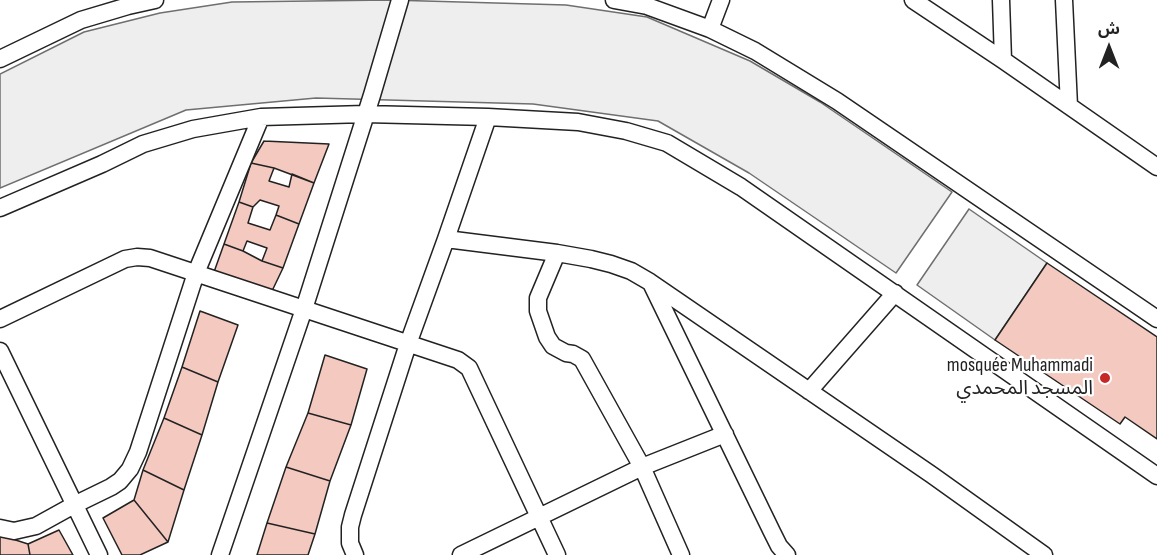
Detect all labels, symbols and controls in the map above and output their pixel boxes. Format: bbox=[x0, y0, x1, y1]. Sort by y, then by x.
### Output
north arrow bbox=[1079, 18, 1139, 78]
text: ش bbox=[1098, 20, 1120, 39]
place label: mosquée Muhammadi المسجد المحمدي bbox=[947, 354, 1093, 401]
marker: mosquée Muhammadi المسجد المحمدي bbox=[1098, 371, 1112, 385]

